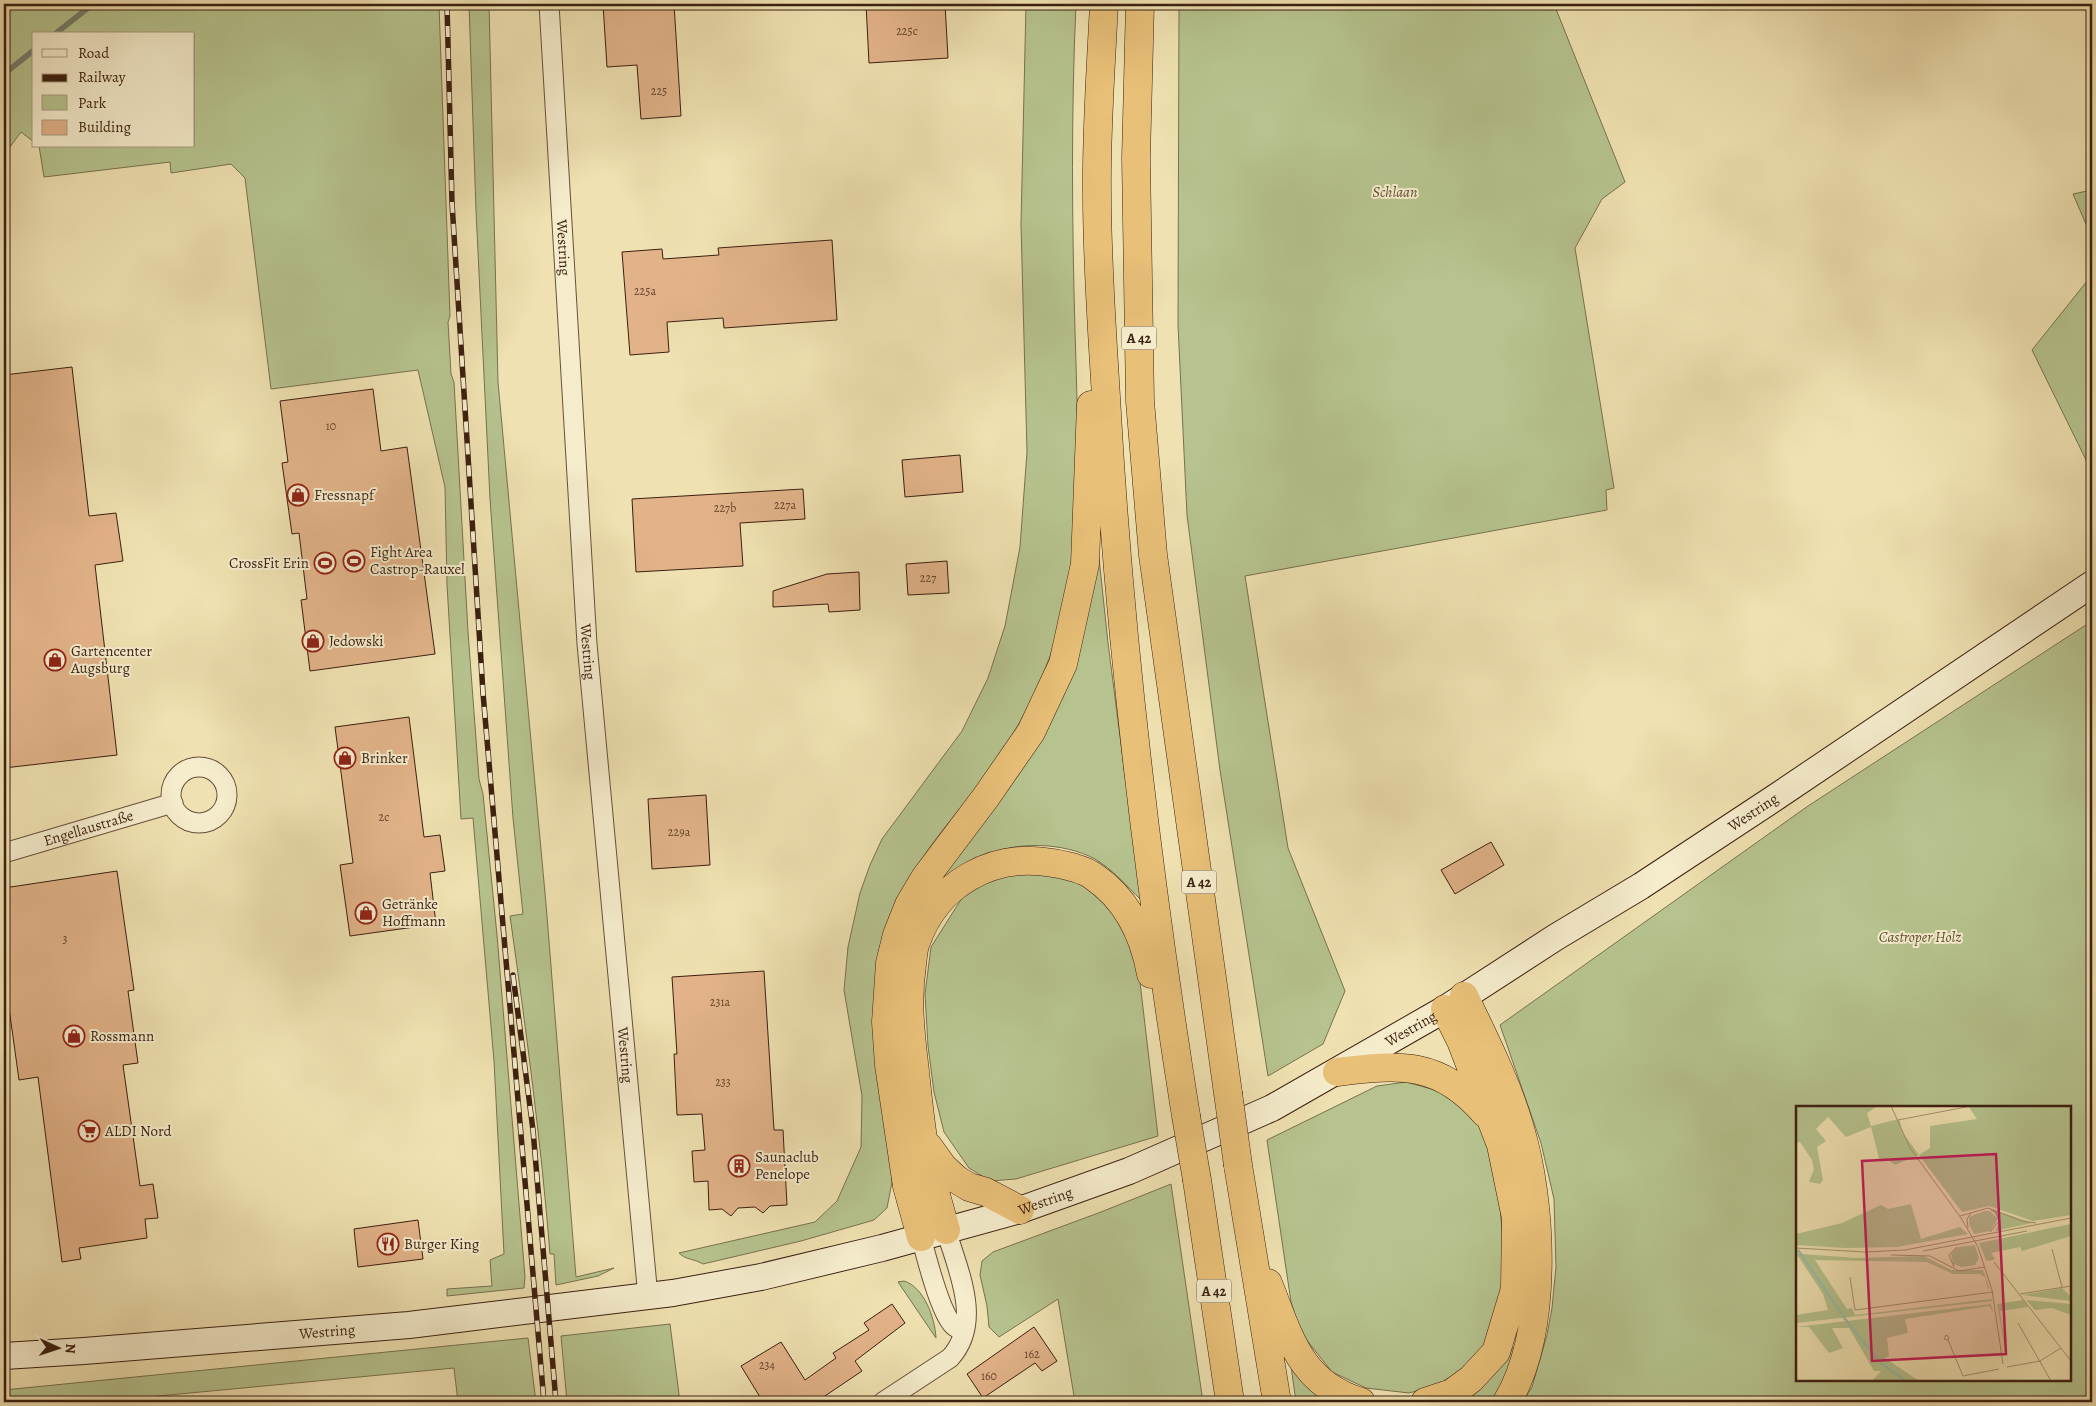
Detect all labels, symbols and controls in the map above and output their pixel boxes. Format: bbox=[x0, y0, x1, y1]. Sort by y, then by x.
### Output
house number: 225c bbox=[896, 23, 918, 39]
legend bbox=[32, 32, 195, 148]
text: Road bbox=[78, 43, 110, 63]
text: Railway bbox=[78, 67, 126, 87]
house number: 225 bbox=[651, 83, 667, 99]
text: Park bbox=[78, 93, 107, 113]
text: Building bbox=[78, 117, 131, 137]
park label: Schlaan bbox=[1373, 182, 1417, 202]
street label: Westring bbox=[552, 218, 575, 277]
house number: 225a bbox=[634, 283, 656, 299]
road number: A 42 bbox=[1122, 326, 1156, 349]
house number: 10 bbox=[326, 418, 336, 434]
shop icon: Fressnapf bbox=[286, 483, 310, 507]
place label: Fressnapf bbox=[314, 485, 376, 505]
house number: 227a bbox=[774, 497, 796, 513]
house number: 227b bbox=[714, 500, 736, 516]
place label: Fight Area Castrop-Rauxel bbox=[370, 542, 465, 579]
sports icon: Fight Area Castrop-Rauxel bbox=[342, 549, 366, 573]
sports icon: CrossFit Erin bbox=[313, 551, 337, 575]
place label: CrossFit Erin bbox=[229, 553, 309, 573]
house number: 227 bbox=[920, 570, 937, 586]
street label: Westring bbox=[576, 622, 600, 681]
shop icon: Jedowski bbox=[301, 629, 325, 653]
place label: Jedowski bbox=[329, 631, 384, 651]
place label: Gartencenter Augsburg bbox=[70, 641, 152, 678]
shop icon: Gartencenter Augsburg bbox=[43, 648, 67, 672]
shop icon: Brinker bbox=[333, 746, 357, 770]
place label: Brinker bbox=[361, 748, 408, 768]
street label: Westring bbox=[1723, 788, 1782, 837]
street label: Engellaustraße bbox=[41, 805, 136, 851]
house number: 2c bbox=[379, 809, 389, 825]
house number: 229a bbox=[668, 824, 691, 840]
road number: A 42 bbox=[1182, 870, 1216, 894]
place label: Getränke Hoffmann bbox=[382, 894, 446, 931]
shop icon: Getränke Hoffmann bbox=[354, 901, 378, 925]
park label: Castroper Holz bbox=[1879, 927, 1961, 947]
house number: 3 bbox=[63, 931, 68, 947]
house number: 231a bbox=[710, 994, 731, 1010]
street label: Westring bbox=[1380, 1006, 1441, 1052]
shop icon: Rossmann bbox=[62, 1024, 86, 1048]
street label: Westring bbox=[613, 1025, 638, 1085]
place label: Rossmann bbox=[90, 1026, 154, 1046]
house number: 233 bbox=[715, 1074, 731, 1090]
inset map bbox=[1796, 1106, 2071, 1381]
supermarket icon: ALDI Nord bbox=[77, 1119, 101, 1143]
place label: ALDI Nord bbox=[104, 1121, 173, 1141]
place label: Saunaclub Penelope bbox=[755, 1147, 819, 1184]
building icon: Saunaclub Penelope bbox=[727, 1154, 751, 1178]
street label: Westring bbox=[1014, 1182, 1076, 1220]
restaurant icon: Burger King bbox=[376, 1232, 400, 1256]
place label: Burger King bbox=[404, 1234, 480, 1254]
road number: A 42 bbox=[1196, 1280, 1232, 1302]
street label: Westring bbox=[297, 1319, 356, 1344]
north arrow bbox=[32, 1324, 82, 1374]
text: N bbox=[61, 1343, 80, 1354]
house number: 162 bbox=[1024, 1346, 1040, 1362]
house number: 234 bbox=[759, 1357, 776, 1373]
house number: 160 bbox=[981, 1368, 997, 1384]

